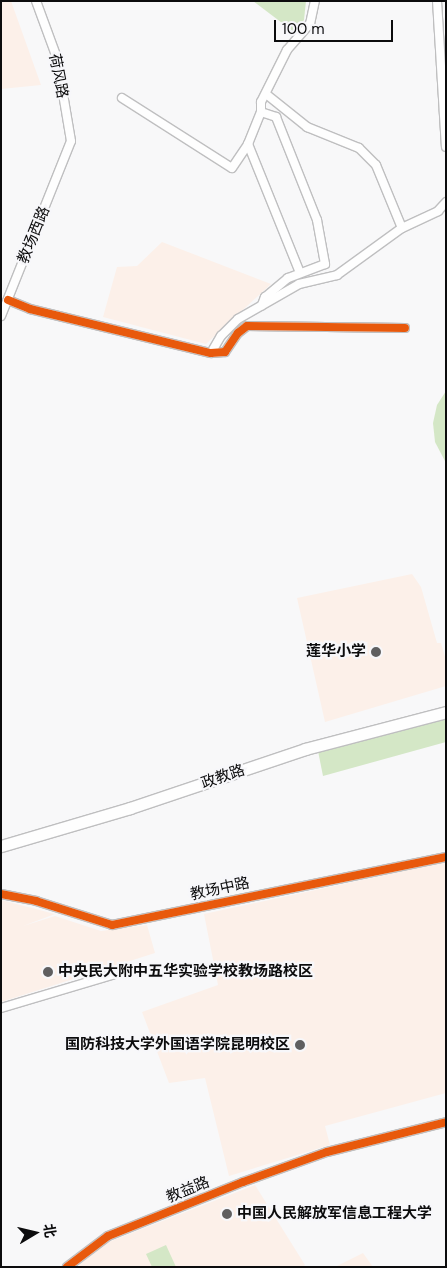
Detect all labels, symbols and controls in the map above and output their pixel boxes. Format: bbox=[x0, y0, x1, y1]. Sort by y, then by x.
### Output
scale bar bbox=[277, 10, 396, 42]
text: 100 m bbox=[282, 19, 325, 39]
street label: 荷风路 bbox=[45, 52, 71, 100]
street label: 教场西路 bbox=[14, 204, 54, 266]
place label: 莲华小学 bbox=[306, 643, 366, 661]
marker: 莲华小学 bbox=[370, 646, 382, 658]
street label: 政教路 bbox=[199, 761, 247, 793]
street label: 教场中路 bbox=[189, 874, 251, 904]
place label: 中央民大附中五华实验学校教场路校区 bbox=[58, 963, 313, 981]
marker: 中央民大附中五华实验学校教场路校区 bbox=[42, 966, 54, 978]
place label: 国防科技大学外国语学院昆明校区 bbox=[65, 1036, 290, 1054]
marker: 国防科技大学外国语学院昆明校区 bbox=[294, 1039, 306, 1051]
street label: 教益路 bbox=[164, 1173, 212, 1207]
place label: 中国人民解放军信息工程大学 bbox=[237, 1205, 432, 1223]
north arrow bbox=[10, 1208, 60, 1258]
marker: 中国人民解放军信息工程大学 bbox=[221, 1208, 233, 1220]
text: 北 bbox=[40, 1222, 60, 1239]

